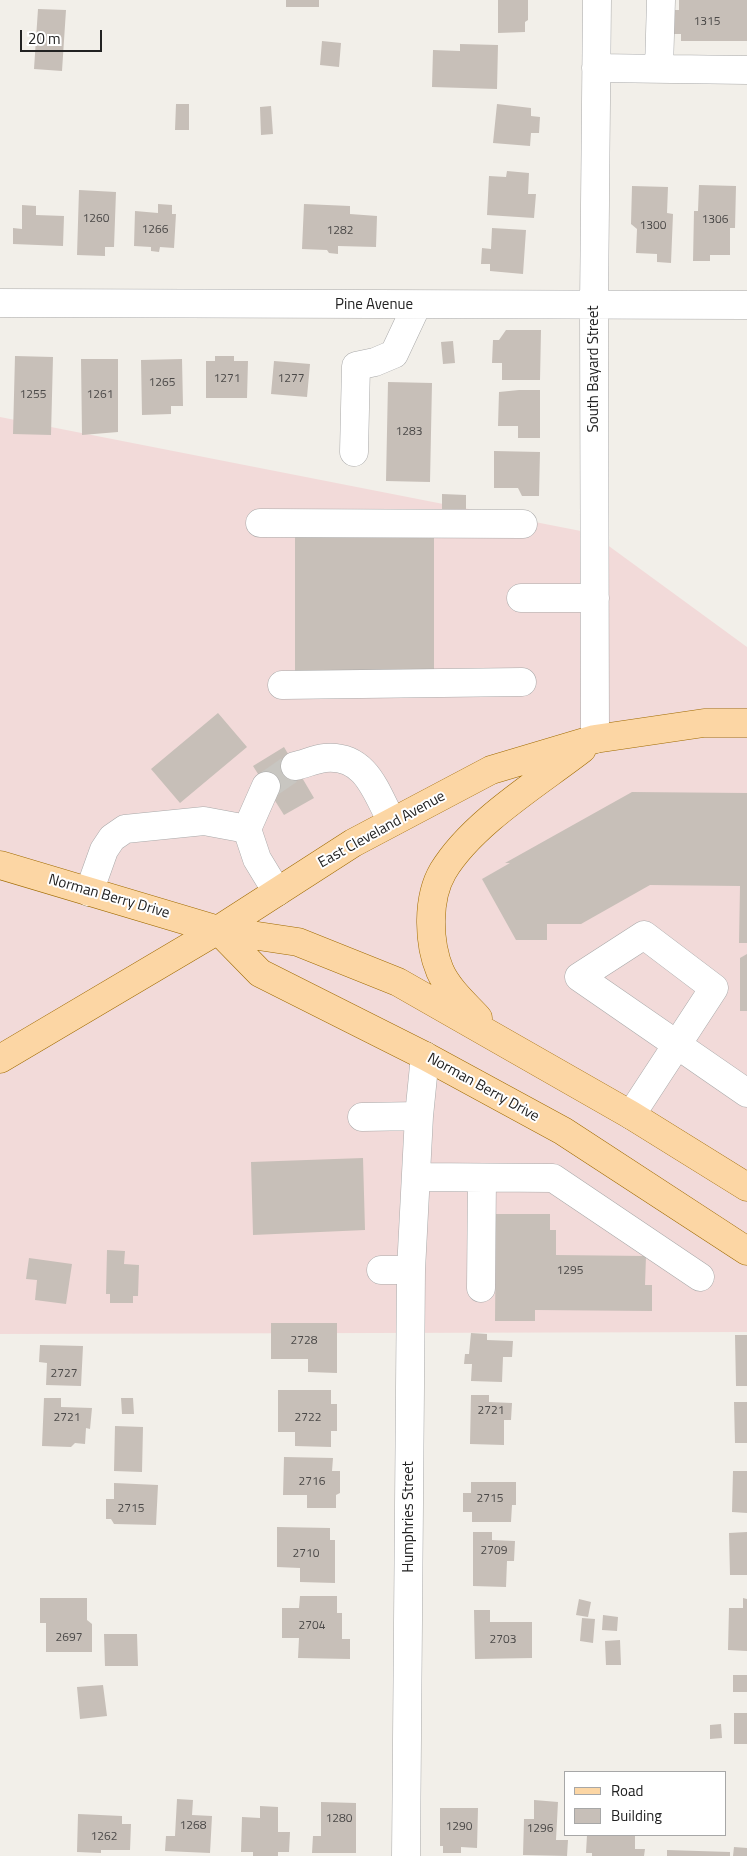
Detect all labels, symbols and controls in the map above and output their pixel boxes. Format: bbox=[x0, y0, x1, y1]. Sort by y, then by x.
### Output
house number: 1315 bbox=[694, 15, 720, 29]
scale bar bbox=[22, 20, 105, 52]
text: 20 m bbox=[28, 27, 61, 50]
house number: 1260 bbox=[83, 212, 109, 226]
house number: 1306 bbox=[702, 213, 728, 227]
house number: 1300 bbox=[640, 219, 666, 233]
house number: 1266 bbox=[142, 223, 168, 237]
house number: 1282 bbox=[327, 224, 353, 238]
street label: Pine Avenue bbox=[335, 296, 413, 314]
street label: South Bayard Street bbox=[585, 306, 603, 432]
house number: 1271 bbox=[214, 372, 240, 386]
house number: 1277 bbox=[278, 372, 304, 386]
house number: 1265 bbox=[149, 376, 175, 390]
house number: 1255 bbox=[20, 388, 46, 402]
house number: 1261 bbox=[87, 388, 113, 402]
house number: 1283 bbox=[396, 425, 422, 439]
street label: East Cleveland Avenue bbox=[315, 788, 449, 872]
street label: Norman Berry Drive bbox=[46, 871, 172, 923]
street label: Norman Berry Drive bbox=[424, 1050, 542, 1126]
house number: 1295 bbox=[557, 1264, 583, 1278]
house number: 2728 bbox=[291, 1334, 317, 1348]
house number: 2727 bbox=[51, 1367, 77, 1381]
house number: 2721 bbox=[478, 1404, 504, 1418]
house number: 2721 bbox=[54, 1411, 80, 1425]
house number: 2722 bbox=[295, 1411, 321, 1425]
street label: Humphries Street bbox=[400, 1461, 418, 1573]
house number: 2716 bbox=[299, 1475, 325, 1489]
house number: 2715 bbox=[477, 1492, 503, 1506]
house number: 2715 bbox=[118, 1502, 144, 1516]
house number: 2709 bbox=[481, 1544, 507, 1558]
house number: 2710 bbox=[293, 1547, 319, 1561]
house number: 2704 bbox=[299, 1619, 325, 1633]
house number: 2697 bbox=[56, 1631, 82, 1645]
house number: 2703 bbox=[490, 1633, 516, 1647]
legend bbox=[564, 1771, 727, 1836]
text: Road bbox=[611, 1779, 643, 1802]
text: Building bbox=[611, 1804, 662, 1827]
house number: 1280 bbox=[326, 1812, 352, 1826]
house number: 1268 bbox=[180, 1819, 206, 1833]
house number: 1290 bbox=[446, 1820, 472, 1834]
house number: 1296 bbox=[527, 1822, 553, 1836]
house number: 1262 bbox=[91, 1830, 117, 1844]

